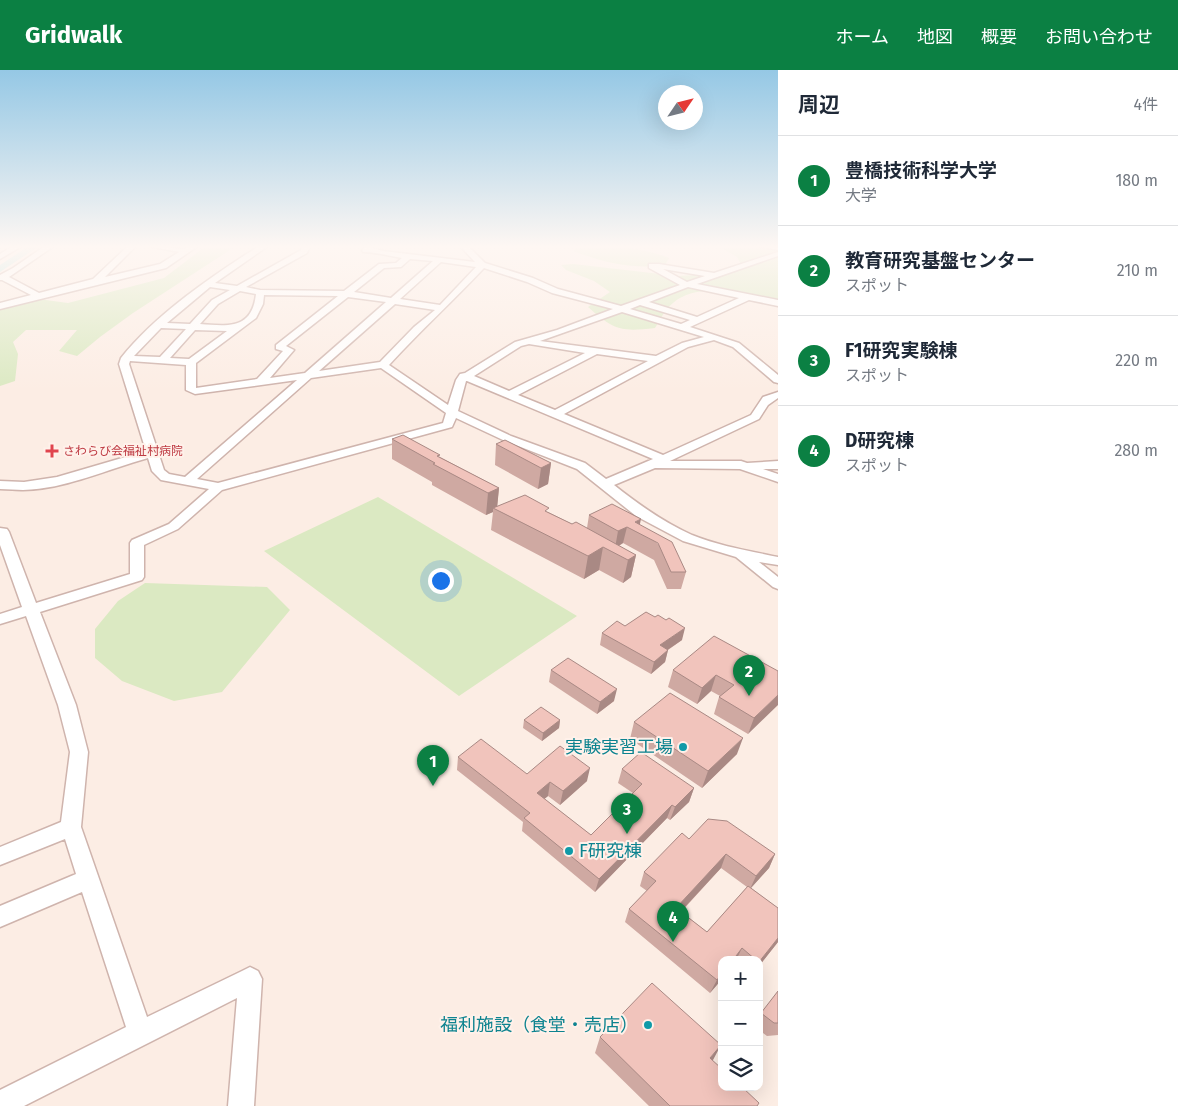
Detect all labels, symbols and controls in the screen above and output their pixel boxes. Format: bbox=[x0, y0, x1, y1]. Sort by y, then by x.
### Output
text: Gridwalk bbox=[25, 21, 122, 49]
text: ホーム bbox=[836, 26, 889, 48]
text: 地図 bbox=[917, 26, 953, 48]
text: 概要 bbox=[981, 26, 1017, 48]
text: お問い合わせ bbox=[1045, 26, 1153, 48]
north arrow bbox=[658, 85, 703, 130]
text: 周辺 bbox=[798, 92, 840, 118]
text: 4件 bbox=[1133, 95, 1158, 114]
text: 豊橋技術科学大学 bbox=[845, 159, 997, 182]
text: 1 bbox=[810, 171, 818, 190]
text: 180 m bbox=[1115, 171, 1158, 190]
text: 大学 bbox=[845, 186, 877, 205]
text: 教育研究基盤センター bbox=[845, 249, 1035, 272]
text: 2 bbox=[810, 261, 818, 280]
text: 210 m bbox=[1117, 261, 1158, 280]
text: スポット bbox=[845, 276, 909, 295]
text: F1研究実験棟 bbox=[845, 339, 958, 362]
text: 3 bbox=[810, 351, 818, 370]
text: 220 m bbox=[1115, 351, 1158, 370]
text: スポット bbox=[845, 366, 909, 385]
text: D研究棟 bbox=[845, 429, 914, 452]
text: 4 bbox=[809, 441, 819, 460]
text: 280 m bbox=[1114, 441, 1158, 460]
marker: さわらび会福祉村病院 bbox=[45, 444, 59, 458]
place label: さわらび会福祉村病院 bbox=[63, 444, 183, 458]
text: スポット bbox=[845, 456, 909, 475]
your location bbox=[428, 568, 454, 594]
pin: 2 bbox=[733, 655, 765, 696]
place label: 実験実習工場 bbox=[565, 736, 673, 758]
marker: 実験実習工場 bbox=[677, 741, 689, 753]
pin: 1 bbox=[417, 745, 449, 786]
pin: 3 bbox=[611, 793, 643, 834]
place label: F研究棟 bbox=[579, 840, 642, 862]
marker: F研究棟 bbox=[563, 845, 575, 857]
pin: 4 bbox=[657, 901, 689, 942]
map controls bbox=[718, 956, 763, 1091]
button: + bbox=[718, 956, 763, 1001]
button: − bbox=[718, 1001, 763, 1046]
place label: 福利施設（食堂・売店） bbox=[440, 1014, 638, 1036]
marker: 福利施設（食堂・売店） bbox=[642, 1019, 654, 1031]
button: layers bbox=[718, 1046, 763, 1091]

